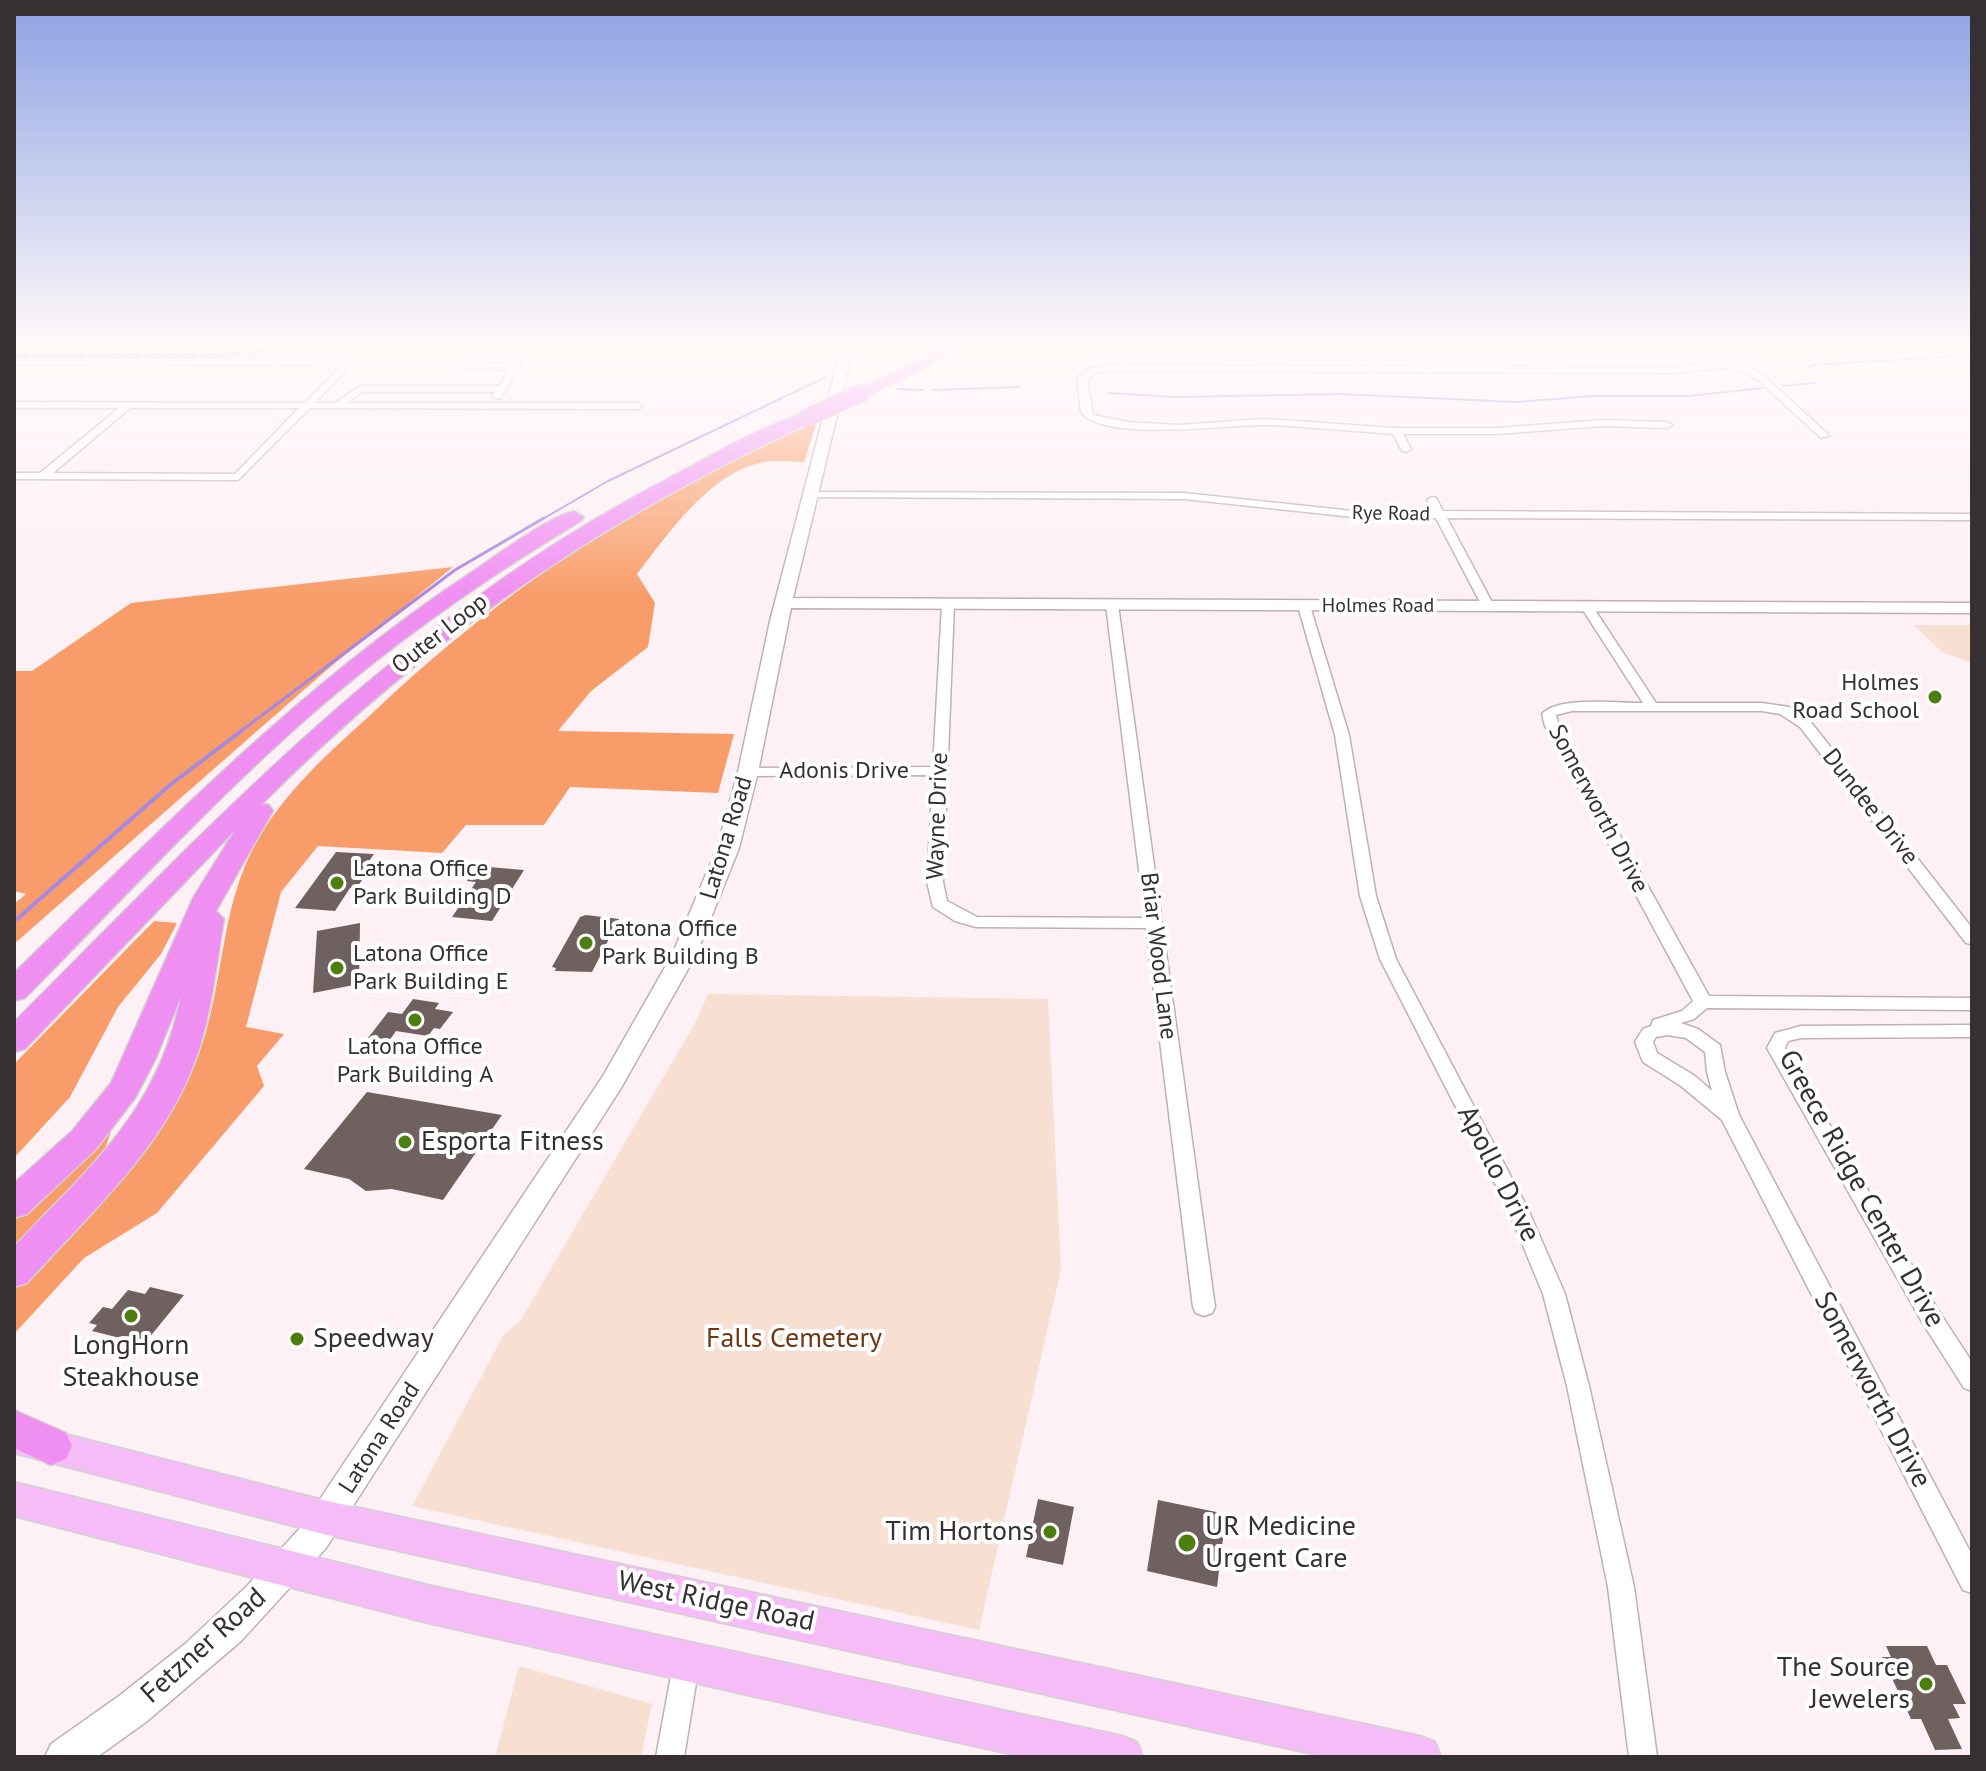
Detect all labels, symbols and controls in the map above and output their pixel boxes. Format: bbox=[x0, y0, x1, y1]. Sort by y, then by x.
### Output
street label: Rye Road bbox=[1352, 501, 1430, 527]
street label: Outer Loop bbox=[386, 588, 494, 680]
street label: Holmes Road bbox=[1322, 594, 1434, 618]
place label: Holmes Road School bbox=[1792, 669, 1919, 725]
marker: Holmes Road School bbox=[1926, 688, 1944, 706]
street label: Somerworth Drive bbox=[1542, 720, 1654, 898]
street label: Dundee Drive bbox=[1816, 743, 1924, 871]
street label: Wayne Drive bbox=[921, 752, 955, 880]
street label: Adonis Drive bbox=[779, 757, 909, 785]
street label: Latona Road bbox=[695, 773, 759, 903]
place label: Latona Office Park Building D bbox=[353, 855, 511, 911]
street label: Briar Wood Lane bbox=[1133, 871, 1183, 1041]
marker: Latona Office Park Building D bbox=[328, 874, 346, 892]
place label: Latona Office Park Building B bbox=[602, 915, 759, 971]
marker: Latona Office Park Building B bbox=[577, 934, 595, 952]
place label: Latona Office Park Building E bbox=[353, 940, 509, 996]
marker: Latona Office Park Building E bbox=[328, 959, 346, 977]
marker: Latona Office Park Building A bbox=[406, 1011, 424, 1029]
place label: Latona Office Park Building A bbox=[337, 1033, 493, 1089]
street label: Greece Ridge Center Drive bbox=[1771, 1044, 1951, 1334]
street label: Apollo Drive bbox=[1449, 1100, 1547, 1248]
place label: Esporta Fitness bbox=[421, 1125, 604, 1159]
marker: Esporta Fitness bbox=[396, 1133, 414, 1151]
street label: Somerworth Drive bbox=[1806, 1286, 1938, 1494]
marker: LongHorn Steakhouse bbox=[122, 1307, 140, 1325]
place label: Speedway bbox=[313, 1322, 434, 1356]
park label: Falls Cemetery bbox=[706, 1322, 882, 1356]
place label: LongHorn Steakhouse bbox=[62, 1329, 200, 1395]
marker: Speedway bbox=[288, 1330, 306, 1348]
street label: Latona Road bbox=[333, 1377, 427, 1499]
place label: UR Medicine Urgent Care bbox=[1205, 1510, 1356, 1576]
place label: Tim Hortons bbox=[885, 1515, 1034, 1549]
marker: Tim Hortons bbox=[1041, 1523, 1059, 1541]
marker: UR Medicine Urgent Care bbox=[1176, 1532, 1198, 1554]
street label: West Ridge Road bbox=[615, 1565, 817, 1639]
street label: Fetzner Road bbox=[135, 1581, 273, 1711]
place label: The Source Jewelers bbox=[1777, 1651, 1910, 1717]
marker: The Source Jewelers bbox=[1917, 1675, 1935, 1693]

